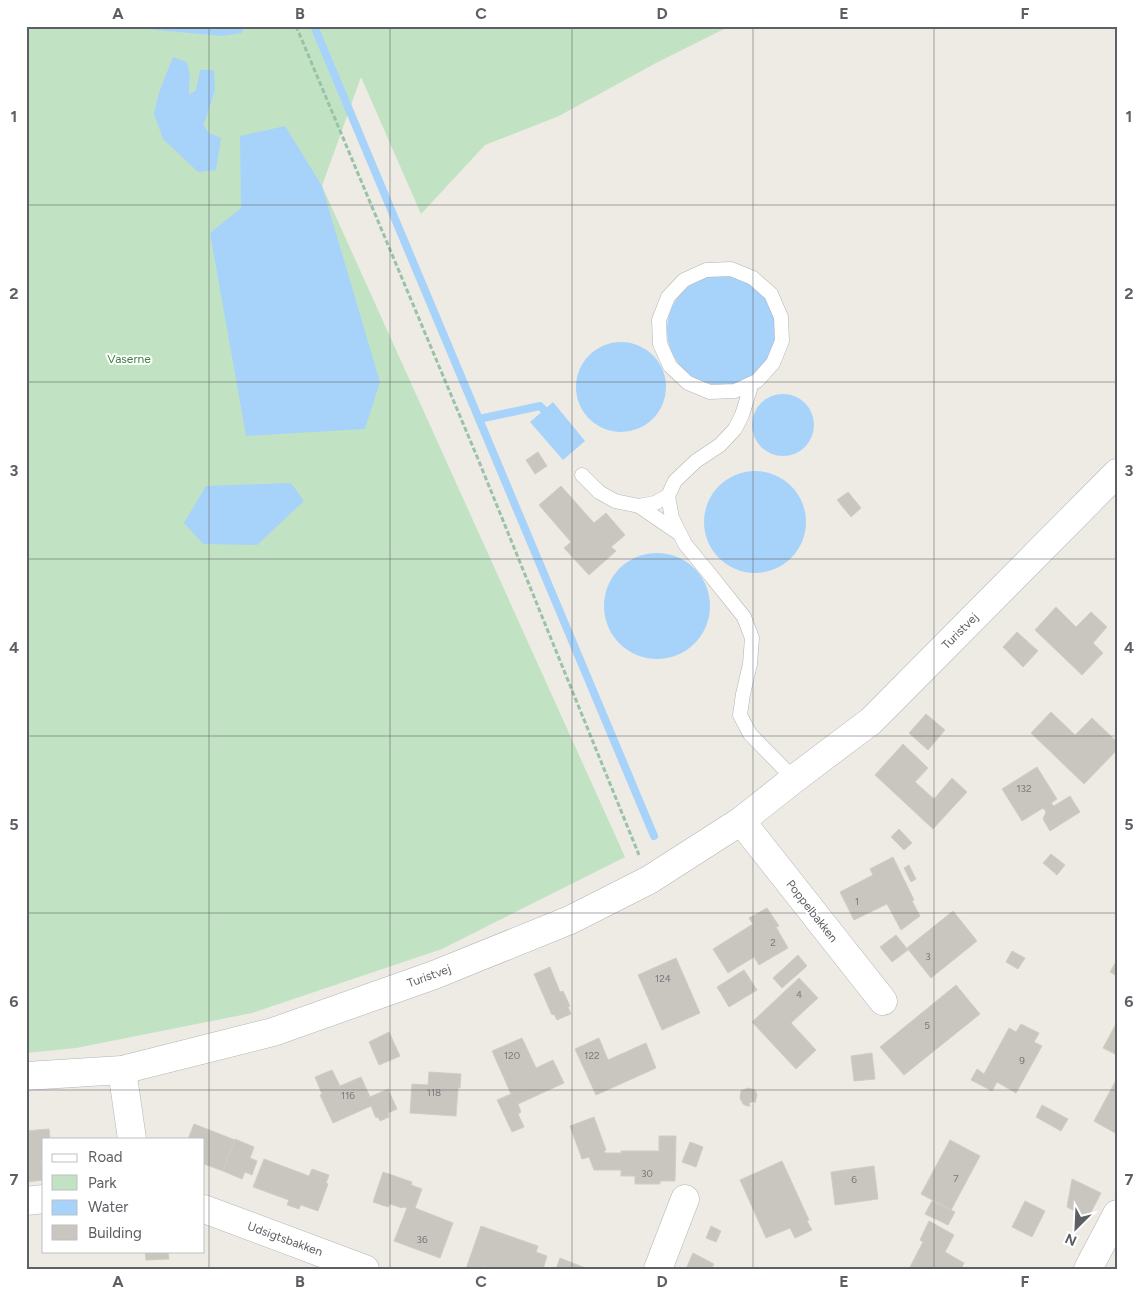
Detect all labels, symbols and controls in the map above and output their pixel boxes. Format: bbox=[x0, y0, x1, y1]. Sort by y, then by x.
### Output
text: A bbox=[112, 4, 124, 23]
text: B bbox=[295, 4, 305, 23]
text: C bbox=[475, 4, 487, 23]
text: D bbox=[656, 4, 668, 23]
text: E bbox=[839, 4, 849, 23]
text: F bbox=[1021, 4, 1030, 23]
text: 1 bbox=[11, 107, 17, 126]
text: 1 bbox=[1126, 107, 1132, 126]
text: 2 bbox=[9, 284, 19, 303]
text: 2 bbox=[1124, 284, 1134, 303]
park label: Vaserne bbox=[107, 352, 151, 366]
text: 3 bbox=[10, 461, 19, 480]
text: 3 bbox=[1125, 461, 1134, 480]
street label: Turistvej bbox=[939, 610, 981, 652]
text: 4 bbox=[9, 638, 19, 657]
text: 4 bbox=[1124, 638, 1134, 657]
house number: 132 bbox=[1016, 782, 1032, 795]
text: 5 bbox=[9, 815, 19, 834]
text: 5 bbox=[1124, 815, 1134, 834]
street label: Poppelbakken bbox=[783, 877, 841, 945]
house number: 1 bbox=[855, 895, 859, 908]
house number: 2 bbox=[770, 936, 776, 949]
house number: 3 bbox=[925, 950, 931, 963]
street label: Turistvej bbox=[405, 962, 453, 990]
house number: 124 bbox=[655, 972, 671, 985]
house number: 4 bbox=[796, 988, 802, 1001]
text: 6 bbox=[9, 992, 19, 1011]
text: 6 bbox=[1124, 992, 1134, 1011]
house number: 5 bbox=[924, 1019, 930, 1032]
house number: 120 bbox=[504, 1049, 520, 1062]
house number: 122 bbox=[584, 1049, 600, 1062]
house number: 9 bbox=[1019, 1054, 1025, 1067]
house number: 118 bbox=[427, 1086, 441, 1099]
house number: 116 bbox=[341, 1089, 355, 1102]
legend bbox=[42, 1138, 205, 1252]
text: Road bbox=[88, 1148, 123, 1166]
house number: 30 bbox=[641, 1167, 653, 1180]
text: 7 bbox=[10, 1170, 19, 1189]
text: 7 bbox=[1125, 1170, 1134, 1189]
house number: 7 bbox=[953, 1172, 959, 1185]
house number: 6 bbox=[851, 1173, 857, 1186]
text: Park bbox=[88, 1174, 117, 1192]
text: Water bbox=[88, 1198, 128, 1216]
north arrow bbox=[1050, 1202, 1100, 1252]
street label: Udsigtsbakken bbox=[245, 1219, 325, 1259]
text: Building bbox=[88, 1224, 142, 1242]
text: N bbox=[1063, 1229, 1079, 1249]
house number: 36 bbox=[416, 1233, 428, 1246]
text: A bbox=[112, 1272, 124, 1291]
text: B bbox=[295, 1272, 305, 1291]
text: C bbox=[475, 1272, 487, 1291]
text: D bbox=[656, 1272, 668, 1291]
text: E bbox=[839, 1272, 849, 1291]
text: F bbox=[1021, 1272, 1030, 1291]

